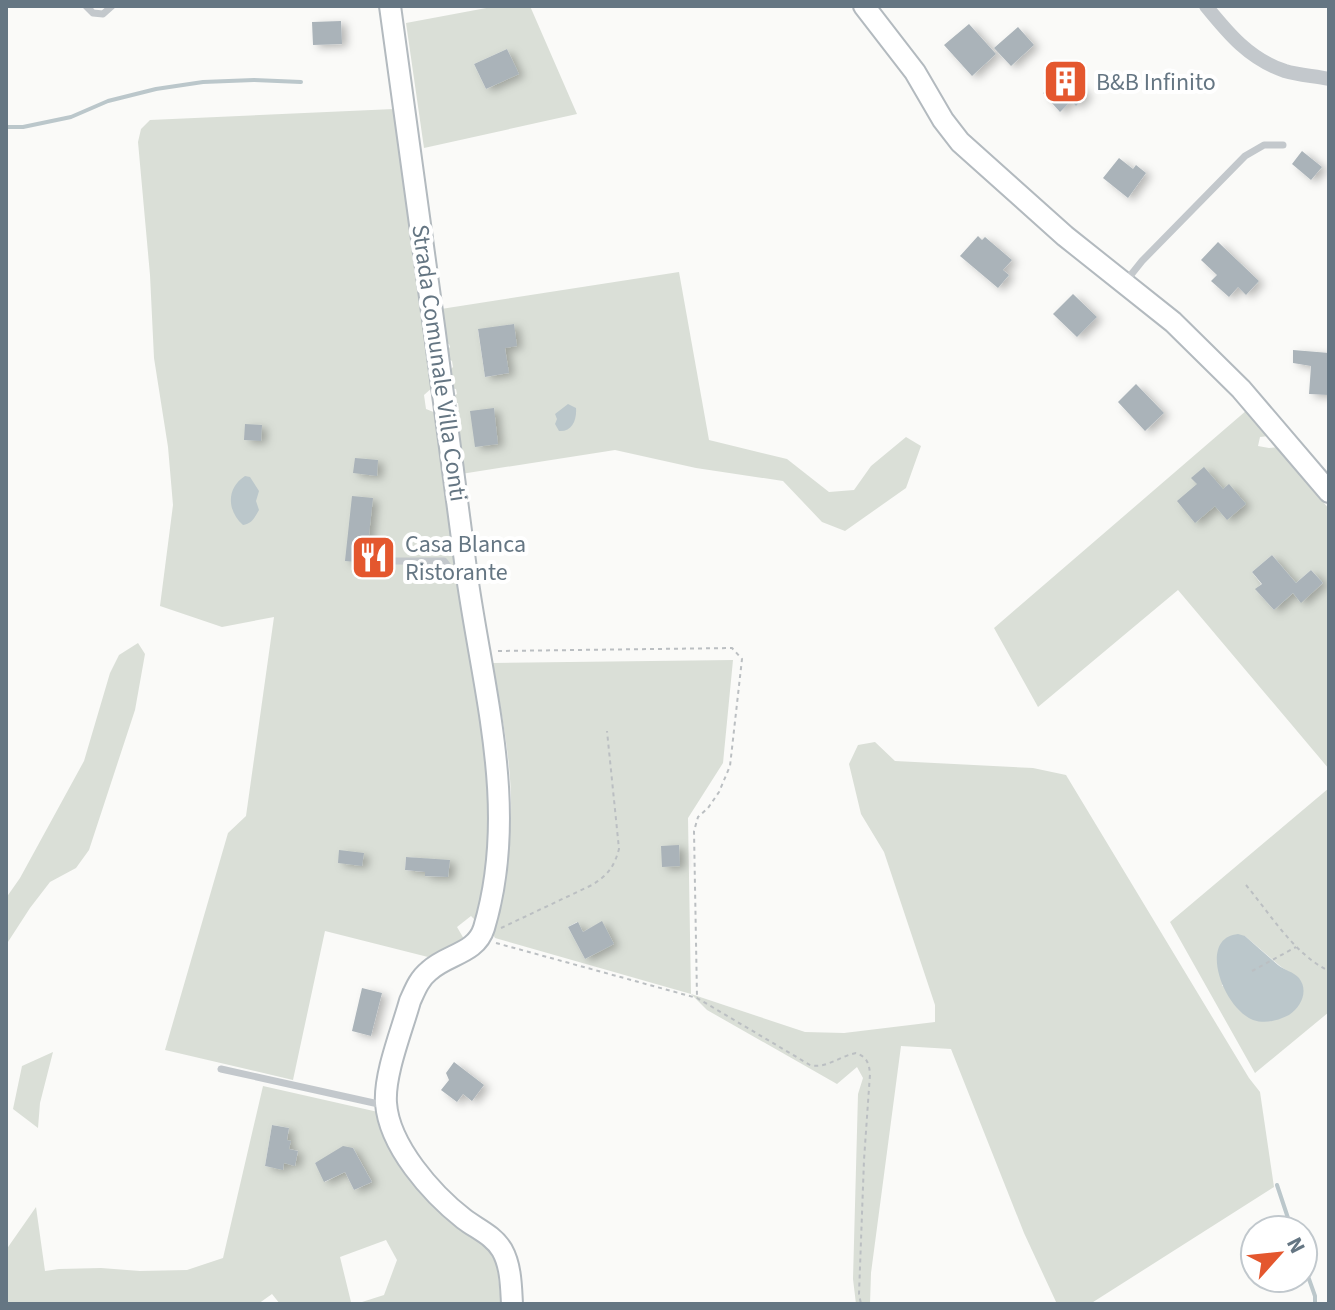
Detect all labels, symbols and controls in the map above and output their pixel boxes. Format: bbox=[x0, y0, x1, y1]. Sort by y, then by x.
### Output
building icon: B&B Infinito bbox=[1041, 58, 1089, 106]
place label: B&B Infinito bbox=[1096, 65, 1216, 100]
street label: Strada Comunale Villa Conti bbox=[402, 222, 476, 504]
place label: Casa Blanca Ristorante bbox=[405, 527, 526, 590]
restaurant icon: Casa Blanca Ristorante bbox=[350, 534, 398, 582]
north arrow bbox=[1239, 1214, 1319, 1294]
text: N bbox=[1278, 1232, 1314, 1259]

